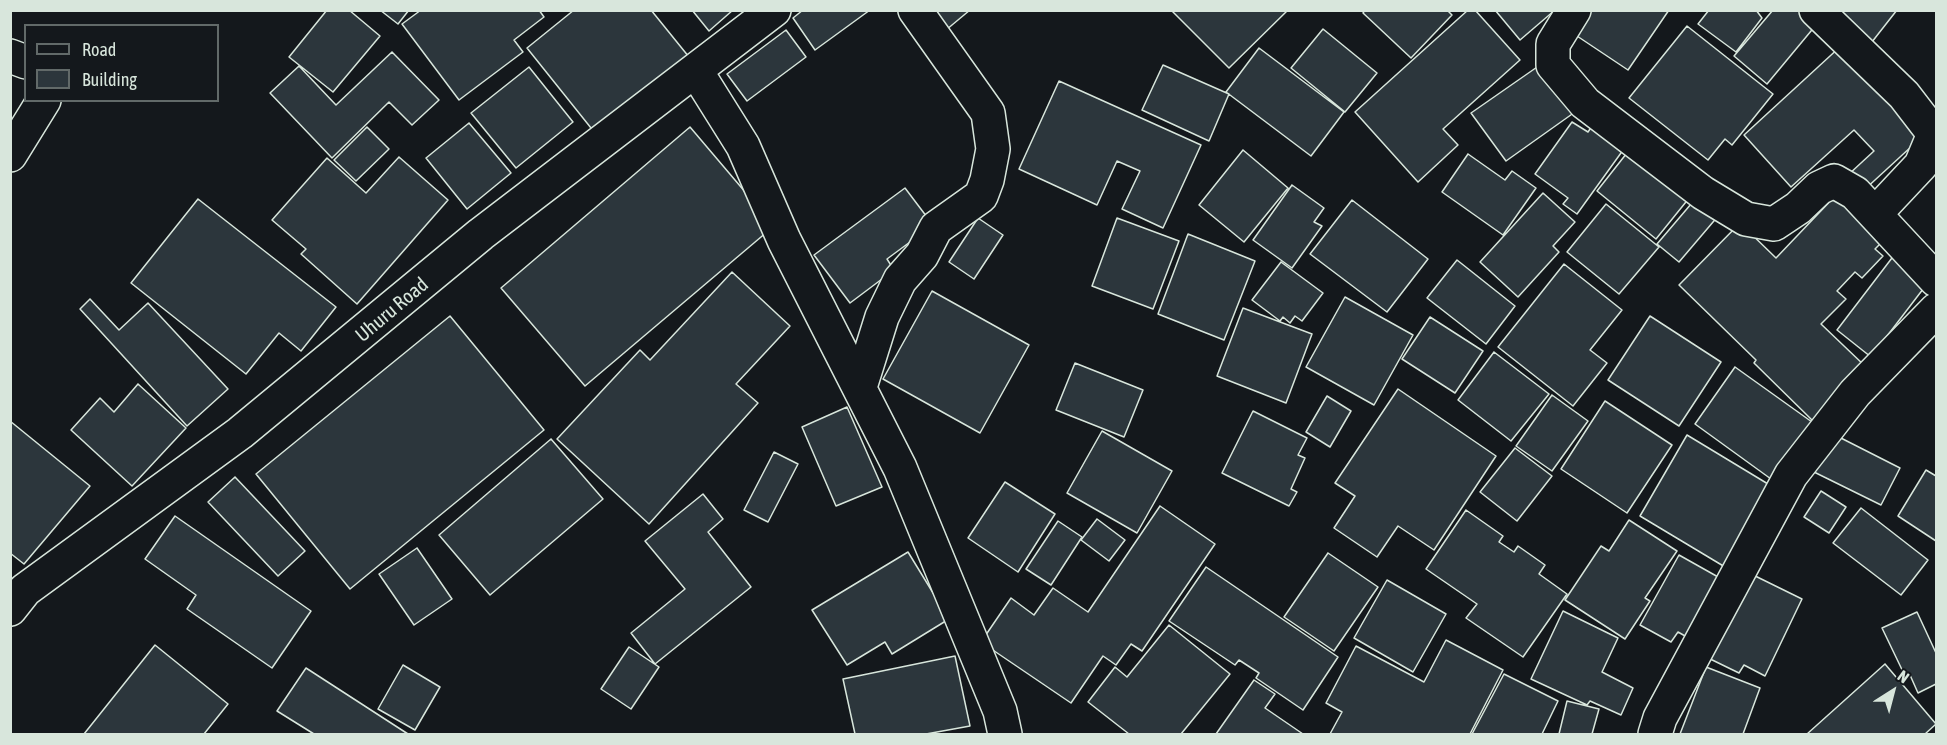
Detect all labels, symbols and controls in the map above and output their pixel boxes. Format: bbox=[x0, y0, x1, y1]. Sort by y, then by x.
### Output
legend bbox=[24, 24, 219, 102]
text: Road bbox=[82, 39, 116, 60]
text: Building bbox=[82, 69, 137, 90]
street label: Uhuru Road bbox=[351, 273, 433, 347]
north arrow bbox=[1863, 661, 1923, 721]
text: N bbox=[1894, 666, 1913, 686]

